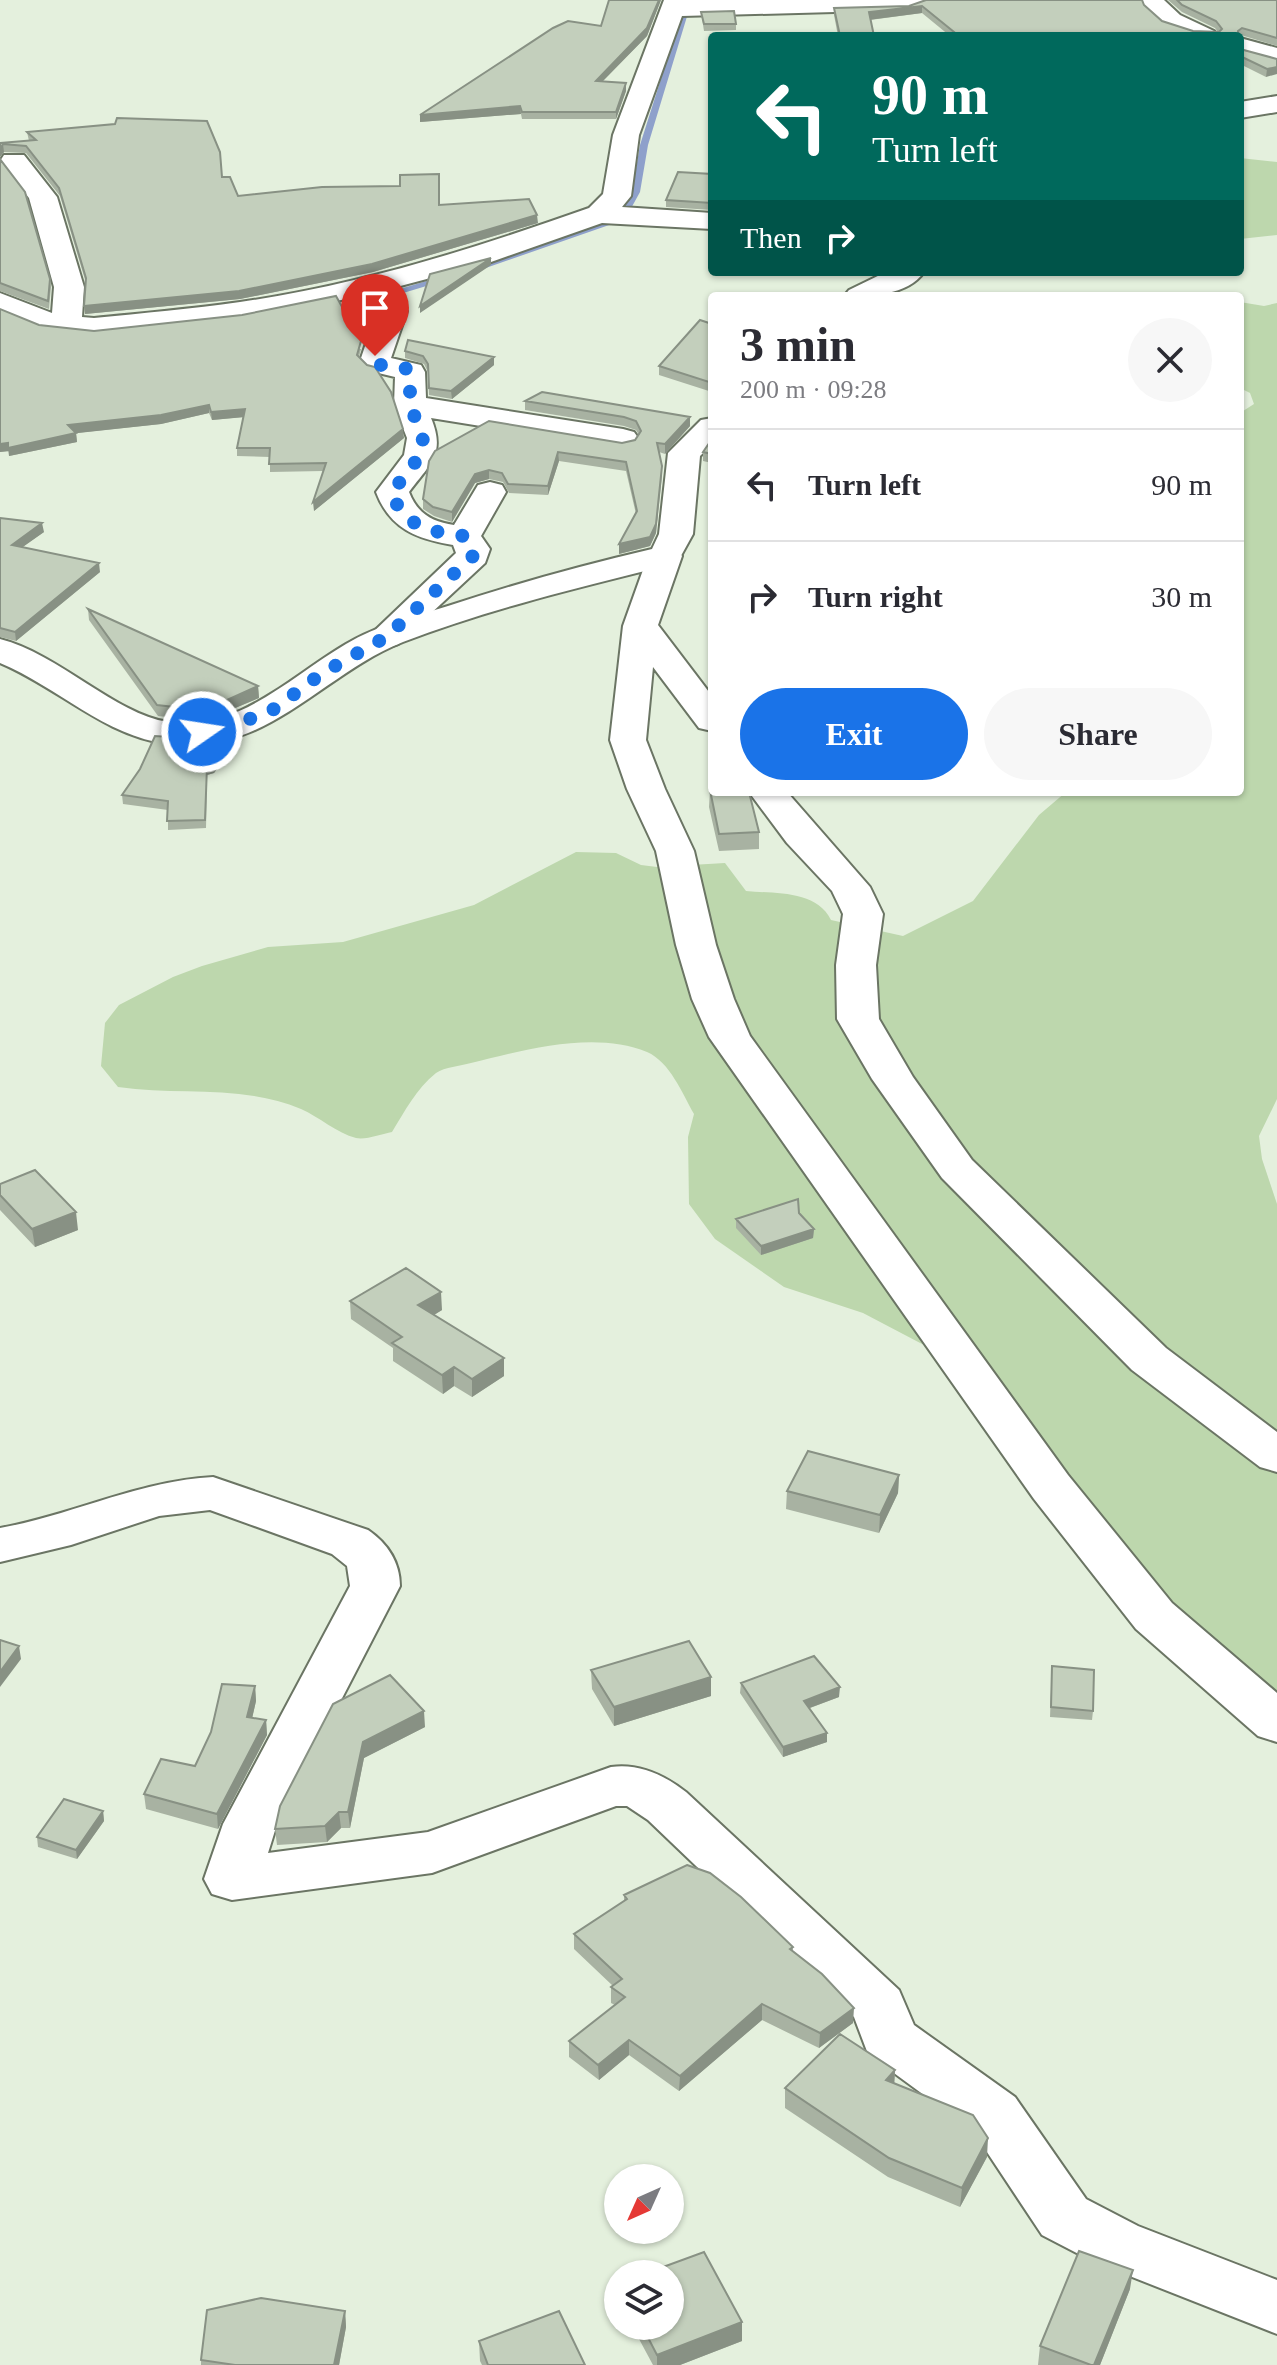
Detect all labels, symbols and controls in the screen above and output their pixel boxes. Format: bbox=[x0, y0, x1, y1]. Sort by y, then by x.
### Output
icon: left bbox=[740, 64, 844, 168]
text: 90 m bbox=[872, 64, 989, 126]
text: Turn left bbox=[872, 130, 998, 170]
icon: right bbox=[818, 216, 862, 260]
text: Then bbox=[740, 221, 802, 254]
pin bbox=[341, 274, 409, 356]
icon: arrive bbox=[353, 286, 397, 330]
text: 3 min bbox=[740, 318, 856, 371]
button: close bbox=[1128, 318, 1212, 402]
text: 200 m · 09:28 bbox=[740, 375, 887, 404]
icon: left bbox=[740, 463, 784, 507]
text: Turn left bbox=[808, 468, 921, 501]
text: 90 m bbox=[1151, 468, 1212, 501]
icon: right bbox=[740, 575, 784, 619]
text: Turn right bbox=[808, 580, 943, 613]
text: 30 m bbox=[1151, 580, 1212, 613]
button: Exit bbox=[740, 688, 968, 780]
button: Share bbox=[984, 688, 1212, 780]
position arrow bbox=[160, 690, 244, 774]
north arrow bbox=[604, 2164, 684, 2244]
map controls bbox=[604, 2164, 684, 2340]
button: layers bbox=[604, 2260, 684, 2340]

